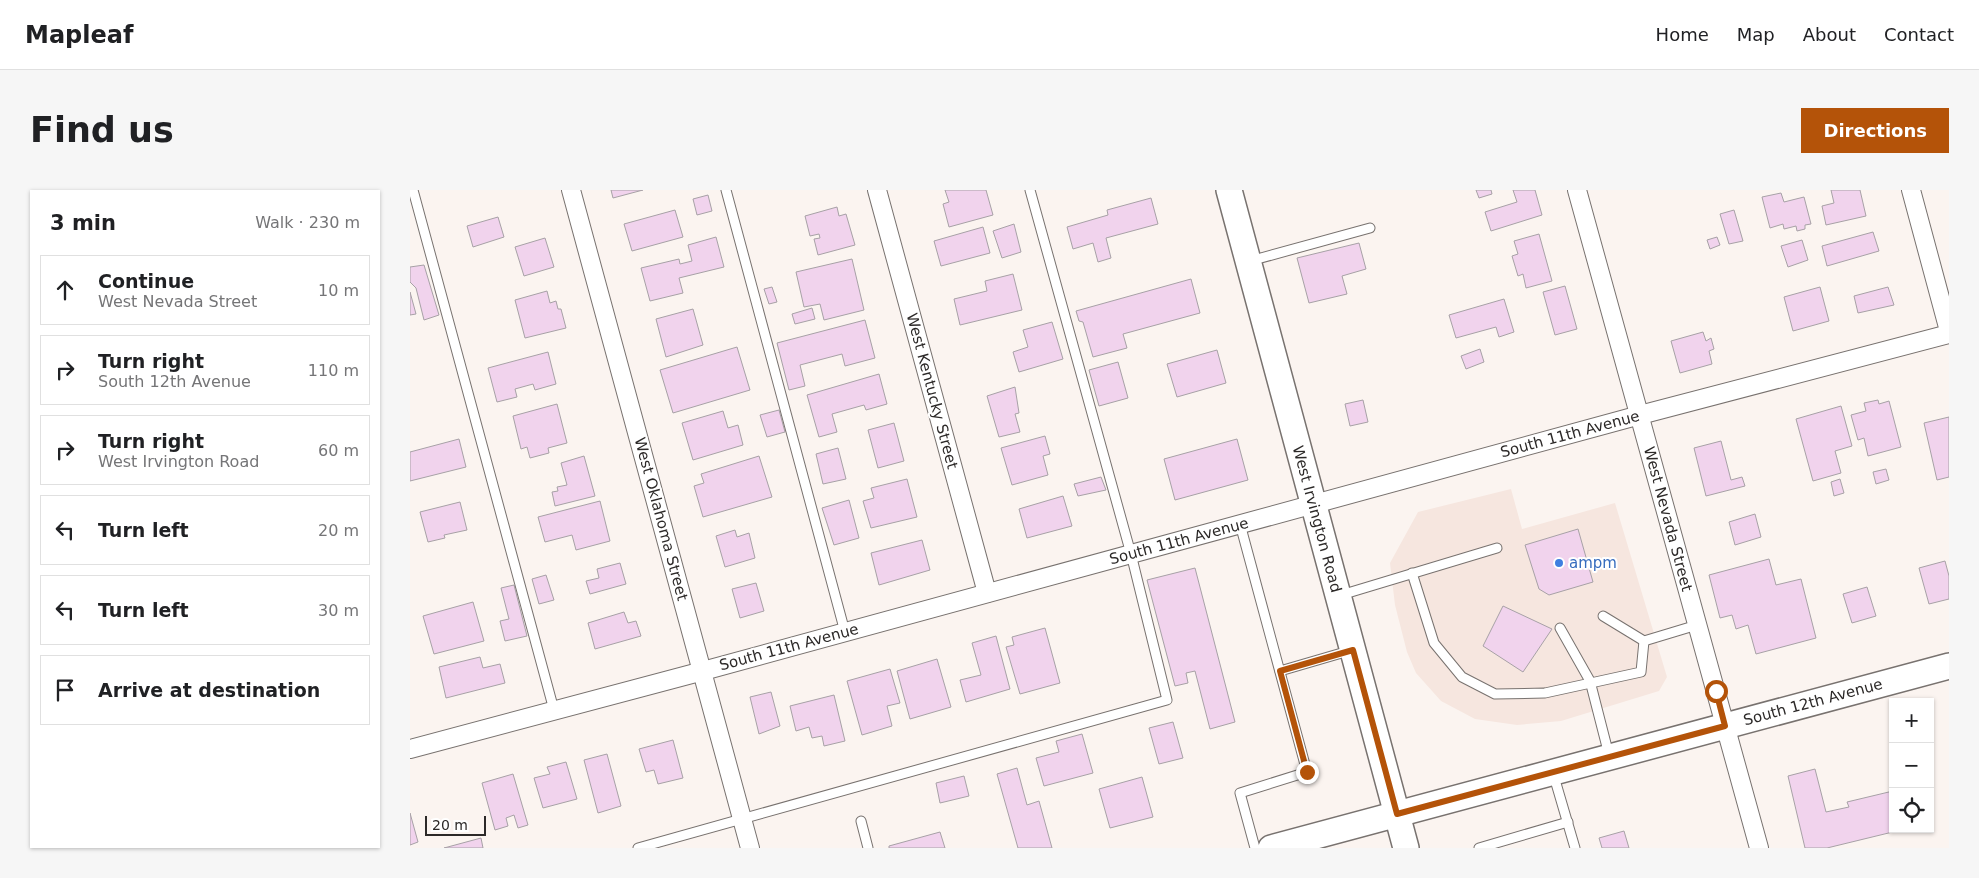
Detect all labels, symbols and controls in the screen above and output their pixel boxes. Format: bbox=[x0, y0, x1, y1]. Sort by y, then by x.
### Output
text: Mapleaf bbox=[25, 21, 133, 49]
text: Home bbox=[1656, 24, 1709, 45]
text: Map bbox=[1737, 24, 1775, 45]
text: About bbox=[1803, 24, 1856, 45]
text: Contact bbox=[1884, 24, 1954, 45]
button: Directions bbox=[1801, 108, 1949, 153]
text: Find us bbox=[30, 110, 174, 150]
text: 3 min bbox=[50, 211, 116, 235]
text: Walk · 230 m bbox=[255, 213, 360, 232]
text: Continue bbox=[98, 270, 194, 292]
icon: ahead bbox=[51, 276, 79, 304]
text: 10 m bbox=[318, 281, 359, 300]
text: West Nevada Street bbox=[98, 292, 257, 311]
street label: West Kentucky Street bbox=[903, 311, 961, 471]
text: Turn right bbox=[98, 350, 204, 372]
icon: right bbox=[51, 356, 79, 384]
text: 110 m bbox=[308, 361, 359, 380]
text: South 12th Avenue bbox=[98, 372, 251, 391]
street label: South 11th Avenue bbox=[1498, 407, 1642, 461]
text: Turn right bbox=[98, 430, 204, 452]
street label: West Oklahoma Street bbox=[631, 435, 692, 603]
icon: right bbox=[51, 436, 79, 464]
text: 60 m bbox=[318, 441, 359, 460]
street label: West Irvington Road bbox=[1289, 444, 1345, 594]
street label: West Nevada Street bbox=[1640, 445, 1696, 594]
text: West Irvington Road bbox=[98, 452, 259, 471]
street label: South 11th Avenue bbox=[1107, 514, 1251, 568]
icon: left bbox=[51, 516, 79, 544]
text: Turn left bbox=[98, 519, 189, 541]
text: 20 m bbox=[318, 521, 359, 540]
place label: ampm bbox=[1569, 554, 1617, 572]
marker: ampm bbox=[1553, 557, 1565, 569]
icon: left bbox=[51, 596, 79, 624]
text: Turn left bbox=[98, 599, 189, 621]
text: 30 m bbox=[318, 601, 359, 620]
street label: South 11th Avenue bbox=[717, 620, 861, 674]
street label: South 12th Avenue bbox=[1741, 675, 1885, 729]
icon: arrive bbox=[51, 676, 79, 704]
text: Arrive at destination bbox=[98, 679, 320, 701]
route start bbox=[1705, 680, 1728, 703]
map controls bbox=[1889, 698, 1934, 833]
button: + bbox=[1889, 698, 1934, 743]
button: − bbox=[1889, 743, 1934, 788]
route end bbox=[1296, 761, 1319, 784]
button: locate bbox=[1889, 788, 1934, 833]
scale bar bbox=[425, 813, 486, 836]
text: 20 m bbox=[432, 817, 468, 833]

